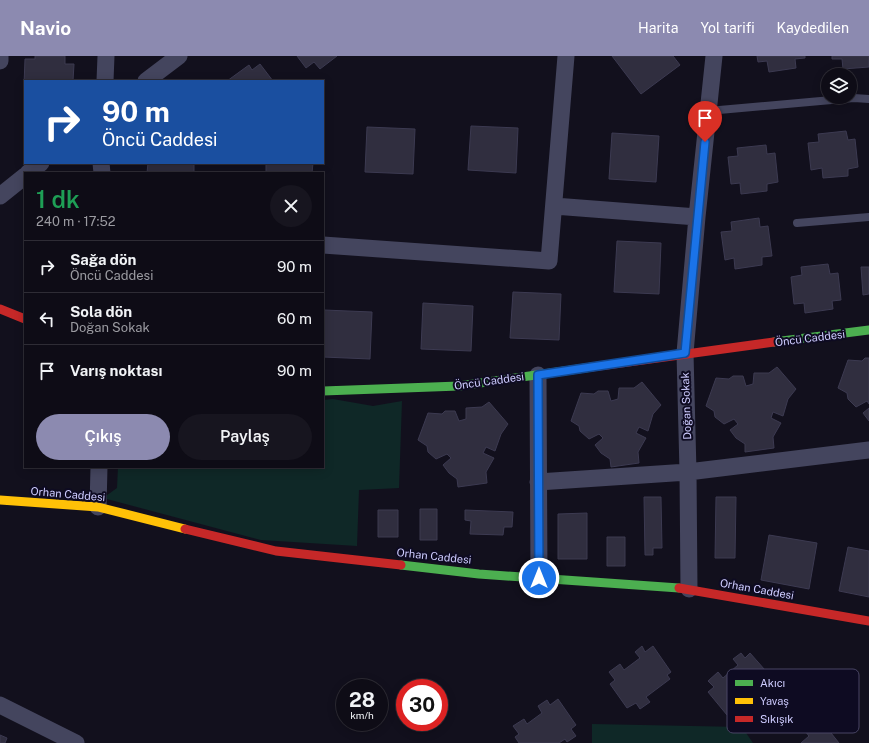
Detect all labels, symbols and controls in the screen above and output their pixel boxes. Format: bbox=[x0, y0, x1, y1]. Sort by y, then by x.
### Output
text: Navio bbox=[20, 17, 71, 39]
text: Harita bbox=[638, 20, 678, 36]
text: Yol tarifi bbox=[700, 20, 755, 36]
text: Kaydedilen bbox=[777, 20, 849, 36]
map controls bbox=[821, 68, 857, 104]
button: layers bbox=[821, 68, 857, 104]
text: 90 m bbox=[102, 95, 170, 128]
icon: right bbox=[36, 96, 88, 148]
pin bbox=[688, 101, 722, 142]
icon: arrive bbox=[694, 107, 716, 129]
text: Öncü Caddesi bbox=[102, 129, 217, 150]
text: 1 dk bbox=[36, 185, 80, 213]
button: close bbox=[270, 185, 312, 227]
text: 240 m · 17:52 bbox=[36, 214, 116, 229]
text: Sağa dön bbox=[70, 251, 136, 268]
icon: right bbox=[36, 256, 58, 278]
text: 90 m bbox=[277, 258, 312, 275]
text: Öncü Caddesi bbox=[70, 268, 153, 283]
text: Sola dön bbox=[70, 303, 132, 320]
icon: left bbox=[36, 308, 58, 330]
text: 60 m bbox=[277, 310, 312, 327]
text: Doğan Sokak bbox=[70, 320, 150, 335]
street label: Öncü Caddesi bbox=[774, 327, 846, 348]
icon: arrive bbox=[36, 360, 58, 382]
text: Varış noktası bbox=[70, 362, 162, 379]
text: 90 m bbox=[277, 362, 312, 379]
street label: Öncü Caddesi bbox=[453, 369, 525, 392]
street label: Doğan Sokak bbox=[679, 372, 693, 440]
button: Çıkış bbox=[36, 414, 170, 460]
button: Paylaş bbox=[178, 414, 312, 460]
street label: Orhan Caddesi bbox=[30, 485, 106, 503]
street label: Orhan Caddesi bbox=[396, 546, 472, 566]
position arrow bbox=[518, 557, 560, 599]
street label: Orhan Caddesi bbox=[719, 577, 795, 601]
legend bbox=[727, 669, 859, 733]
text: Akıcı bbox=[760, 677, 785, 689]
speed limit sign: 30 bbox=[396, 679, 448, 731]
text: 28 bbox=[349, 688, 375, 712]
text: Yavaş bbox=[760, 695, 789, 708]
text: km/h bbox=[350, 709, 374, 721]
text: Sıkışık bbox=[760, 713, 793, 726]

